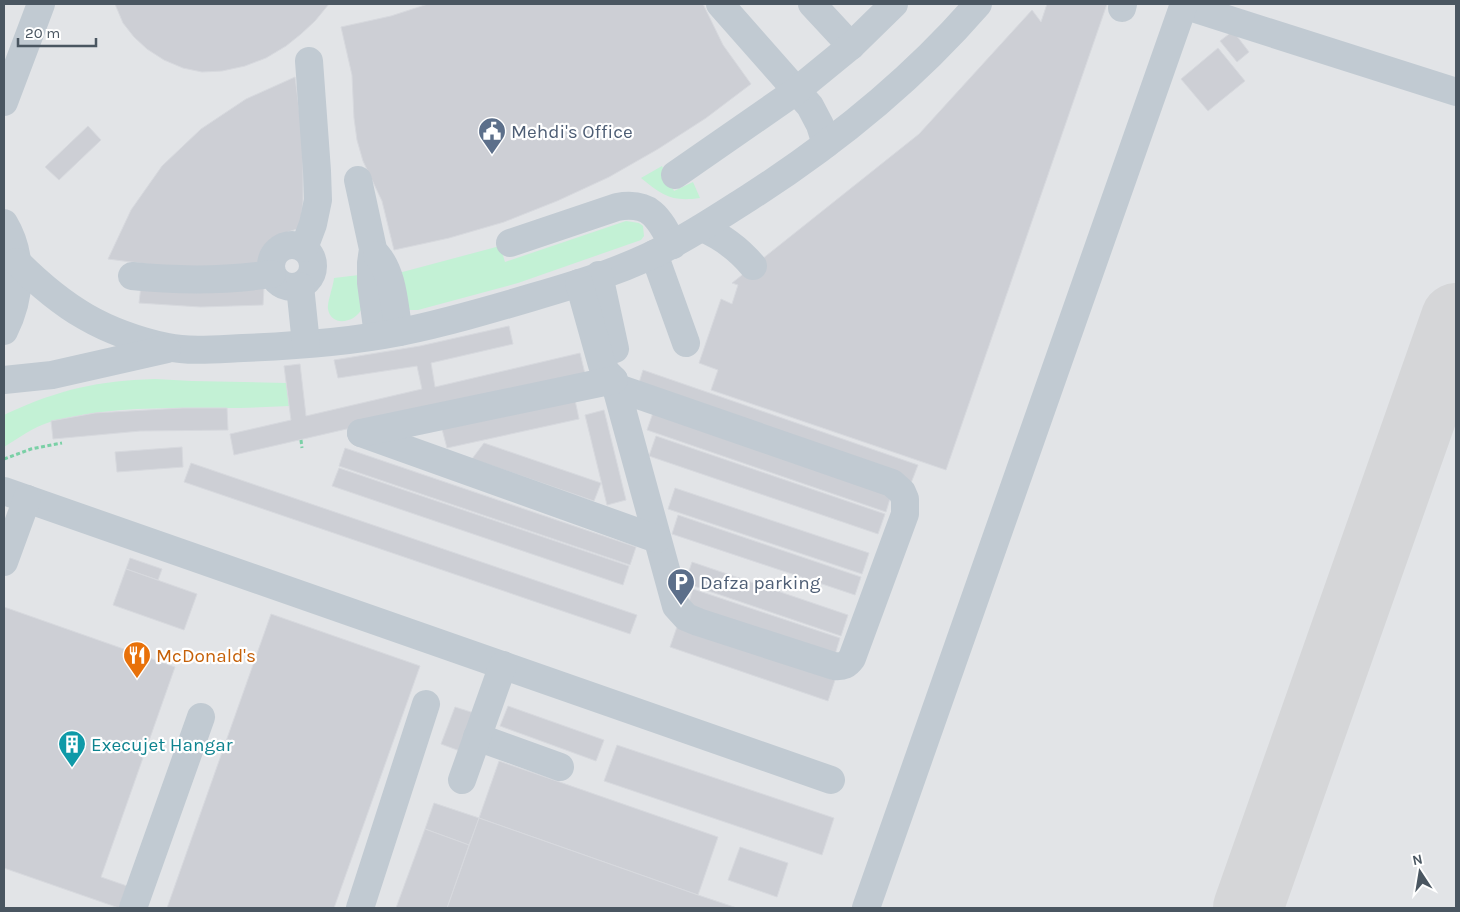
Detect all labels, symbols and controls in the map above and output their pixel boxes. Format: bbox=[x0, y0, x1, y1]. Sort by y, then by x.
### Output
scale bar bbox=[18, 15, 95, 47]
text: 20 m bbox=[25, 24, 60, 42]
public building icon: Mehdi's Office bbox=[477, 116, 507, 155]
place label: Mehdi's Office bbox=[511, 121, 633, 143]
parking icon: Dafza parking bbox=[666, 567, 696, 606]
place label: Dafza parking bbox=[700, 572, 821, 594]
restaurant icon: McDonald's bbox=[122, 640, 152, 679]
place label: McDonald's bbox=[156, 645, 256, 667]
building icon: Execujet Hangar bbox=[57, 729, 87, 768]
place label: Execujet Hangar bbox=[91, 734, 233, 756]
north arrow bbox=[1395, 847, 1445, 897]
text: N bbox=[1411, 850, 1424, 869]

